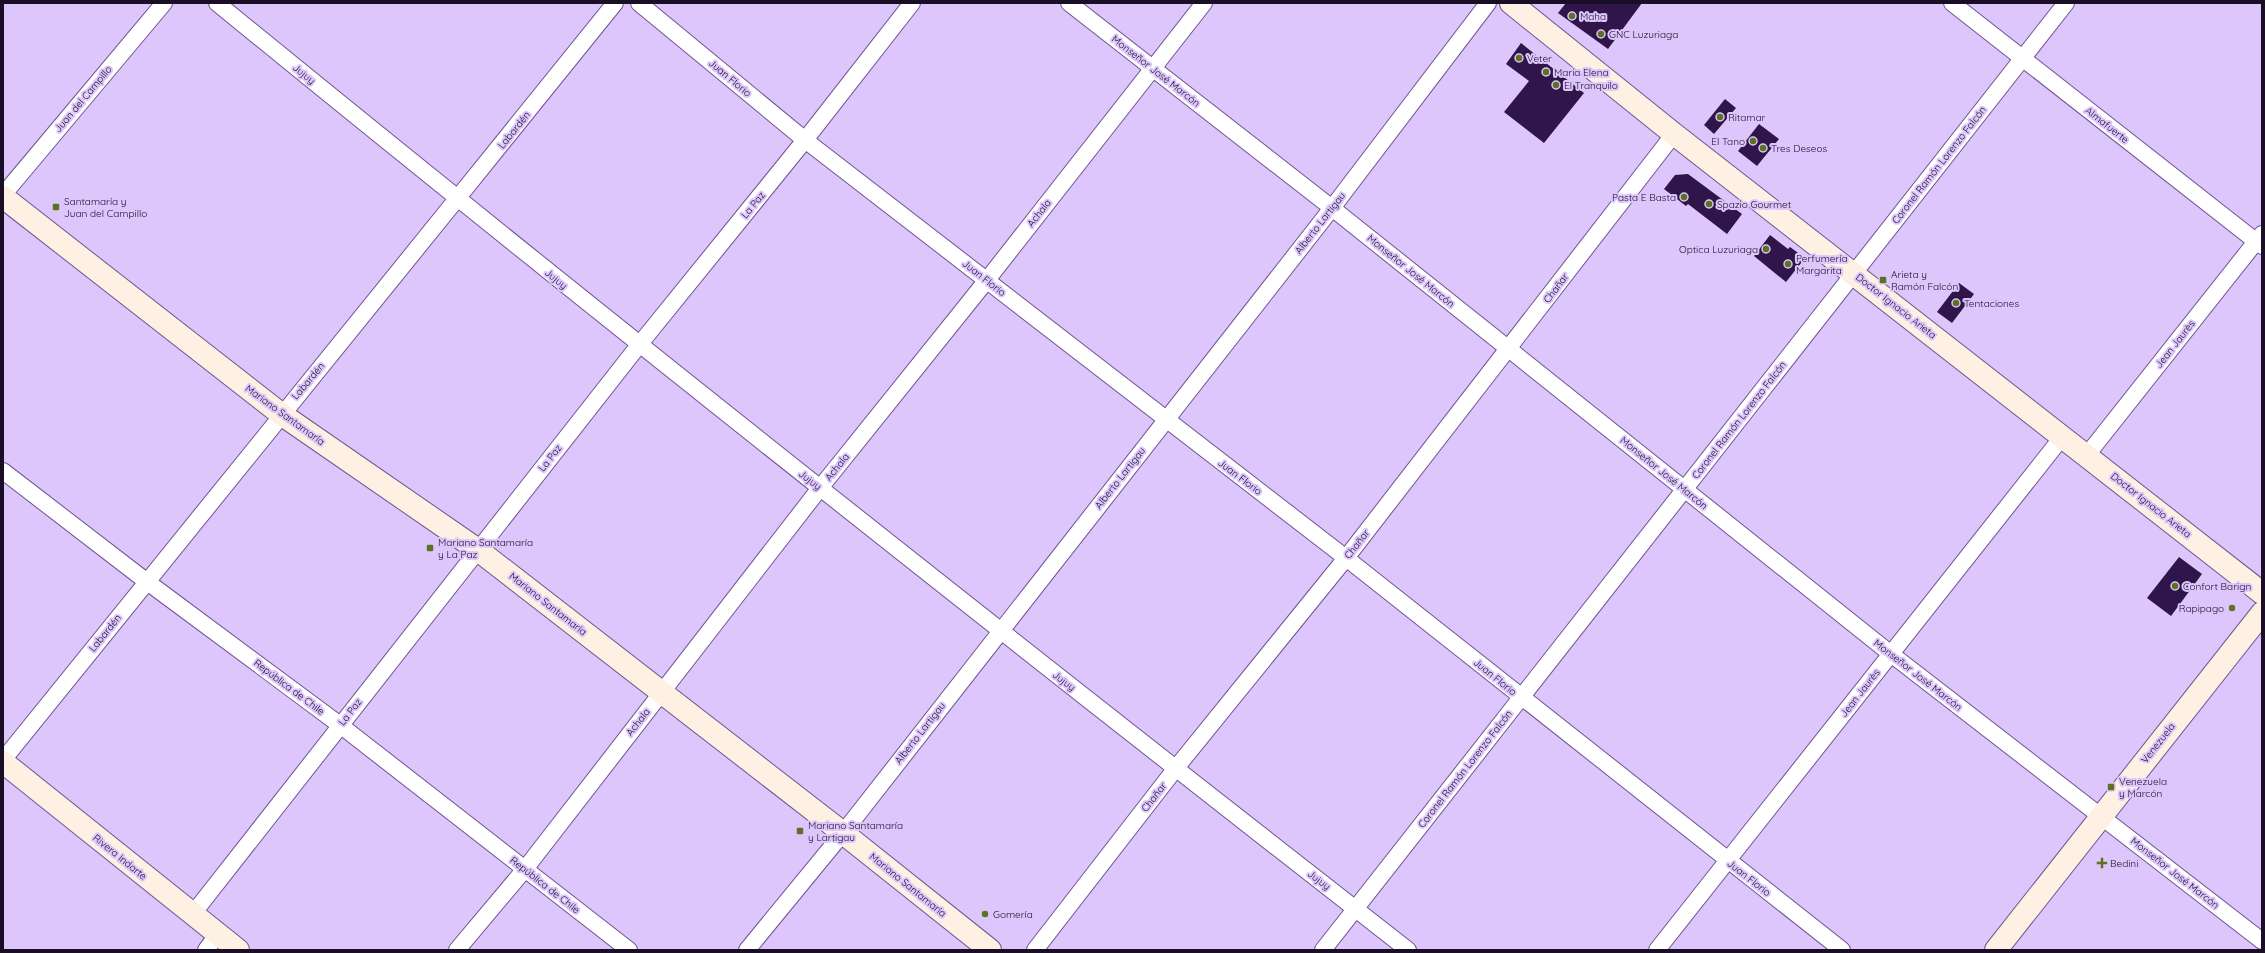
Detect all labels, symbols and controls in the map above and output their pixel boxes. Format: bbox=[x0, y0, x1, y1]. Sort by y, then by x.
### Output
place label: Maha bbox=[1580, 10, 1606, 23]
marker: Maha bbox=[1567, 11, 1577, 21]
place label: GNC Luzuriaga bbox=[1609, 28, 1678, 41]
marker: GNC Luzuriaga bbox=[1596, 29, 1606, 39]
street label: Monseñor José Marcón bbox=[1109, 32, 1203, 110]
place label: Veter bbox=[1527, 52, 1552, 65]
marker: Veter bbox=[1514, 53, 1524, 63]
street label: Juan Florio bbox=[706, 56, 754, 100]
street label: Jujuy bbox=[290, 61, 318, 87]
street label: Juan del Campillo bbox=[51, 63, 115, 135]
place label: Maria Elena bbox=[1554, 66, 1608, 79]
marker: Maria Elena bbox=[1541, 67, 1551, 77]
place label: El Tranquilo bbox=[1564, 79, 1618, 92]
marker: El Tranquilo bbox=[1551, 80, 1561, 90]
street label: Coronel Ramón Lorenzo Falcón bbox=[1889, 104, 1989, 226]
street label: Almafuerte bbox=[2083, 104, 2132, 146]
street label: Labardén bbox=[495, 109, 533, 151]
place label: Ritamar bbox=[1728, 111, 1765, 124]
marker: Ritamar bbox=[1715, 112, 1725, 122]
place label: El Tano bbox=[1711, 135, 1745, 148]
marker: El Tano bbox=[1748, 136, 1758, 146]
place label: Tres Deseos bbox=[1771, 142, 1827, 155]
marker: Tres Deseos bbox=[1758, 143, 1768, 153]
street label: La Paz bbox=[738, 189, 768, 221]
street label: Alberto Lartigau bbox=[1292, 189, 1348, 257]
place label: Pasta E Basta bbox=[1612, 191, 1676, 204]
marker: Pasta E Basta bbox=[1679, 192, 1689, 202]
place label: Santamaría y Juan del Campillo bbox=[64, 195, 147, 220]
street label: Achala bbox=[1024, 196, 1054, 230]
place label: Spazio Gourmet bbox=[1717, 198, 1792, 211]
marker: Spazio Gourmet bbox=[1704, 199, 1714, 209]
marker: Santamaría y Juan del Campillo bbox=[51, 202, 61, 212]
street label: Monseñor José Marcón bbox=[1365, 232, 1457, 310]
place label: Optica Luzuriaga bbox=[1679, 243, 1758, 256]
marker: Optica Luzuriaga bbox=[1761, 244, 1771, 254]
place label: Perfumería Margarita bbox=[1796, 252, 1847, 277]
street label: Juan Florio bbox=[960, 257, 1008, 299]
marker: Perfumería Margarita bbox=[1783, 259, 1793, 269]
street label: Jujuy bbox=[542, 266, 570, 292]
place label: Arieta y Ramón Falcón bbox=[1891, 268, 1958, 293]
street label: Chañar bbox=[1541, 270, 1571, 305]
street label: Doctor Ignacio Arieta bbox=[1853, 270, 1939, 342]
marker: Arieta y Ramón Falcón bbox=[1878, 275, 1888, 285]
place label: Tentaciones bbox=[1964, 297, 2020, 310]
marker: Tentaciones bbox=[1951, 298, 1961, 308]
street label: Jean Jaurès bbox=[2152, 317, 2198, 371]
street label: Coronel Ramón Lorenzo Falcón bbox=[1689, 359, 1789, 481]
street label: Labardén bbox=[289, 360, 327, 402]
street label: Mariano Santamaría bbox=[243, 382, 327, 448]
street label: Monseñor José Marcón bbox=[1618, 434, 1710, 512]
street label: La Paz bbox=[535, 442, 565, 474]
street label: Alberto Lartigau bbox=[1092, 444, 1148, 512]
street label: Achala bbox=[822, 451, 852, 483]
street label: Juan Florio bbox=[1215, 456, 1265, 498]
street label: Jujuy bbox=[796, 467, 824, 493]
street label: Doctor Ignacio Arieta bbox=[2108, 469, 2194, 541]
street label: Chañar bbox=[1341, 527, 1373, 561]
place label: Mariano Santamaría y La Paz bbox=[438, 536, 533, 561]
marker: Mariano Santamaría y La Paz bbox=[425, 543, 435, 553]
street label: Mariano Santamaría bbox=[507, 570, 589, 638]
place label: Confort Barign bbox=[2183, 580, 2251, 593]
marker: Confort Barign bbox=[2170, 581, 2180, 591]
place label: Rapipago bbox=[2179, 602, 2224, 615]
marker: Rapipago bbox=[2227, 603, 2237, 613]
street label: Labardén bbox=[86, 612, 124, 654]
street label: Monseñor José Marcón bbox=[1871, 636, 1965, 714]
street label: República de Chile bbox=[251, 656, 327, 718]
street label: Juan Florio bbox=[1471, 656, 1519, 698]
street label: Jean Jaurès bbox=[1837, 666, 1883, 720]
street label: Jujuy bbox=[1050, 668, 1078, 694]
street label: La Paz bbox=[335, 696, 365, 728]
street label: Alberto Lartigau bbox=[892, 699, 948, 767]
street label: Achala bbox=[623, 705, 653, 739]
street label: Coronel Ramón Lorenzo Falcón bbox=[1415, 708, 1515, 830]
street label: Venezuela bbox=[2138, 720, 2178, 766]
place label: Venezuela y Marcón bbox=[2119, 775, 2167, 800]
street label: Chañar bbox=[1138, 780, 1170, 814]
marker: Venezuela y Marcón bbox=[2106, 782, 2116, 792]
place label: Mariano Santamaría y Lartigau bbox=[808, 819, 903, 844]
marker: Mariano Santamaría y Lartigau bbox=[795, 826, 805, 836]
street label: Rivera Indarte bbox=[90, 831, 150, 883]
street label: Monseñor José Marcón bbox=[2128, 834, 2222, 912]
street label: Mariano Santamaría bbox=[867, 850, 949, 920]
street label: República de Chile bbox=[507, 854, 583, 917]
street label: Juan Florio bbox=[1725, 857, 1773, 899]
place label: Bedini bbox=[2110, 857, 2138, 870]
marker: Bedini bbox=[2097, 858, 2107, 868]
street label: Jujuy bbox=[1305, 867, 1333, 893]
place label: Gomería bbox=[993, 908, 1033, 921]
marker: Gomería bbox=[980, 909, 990, 919]

